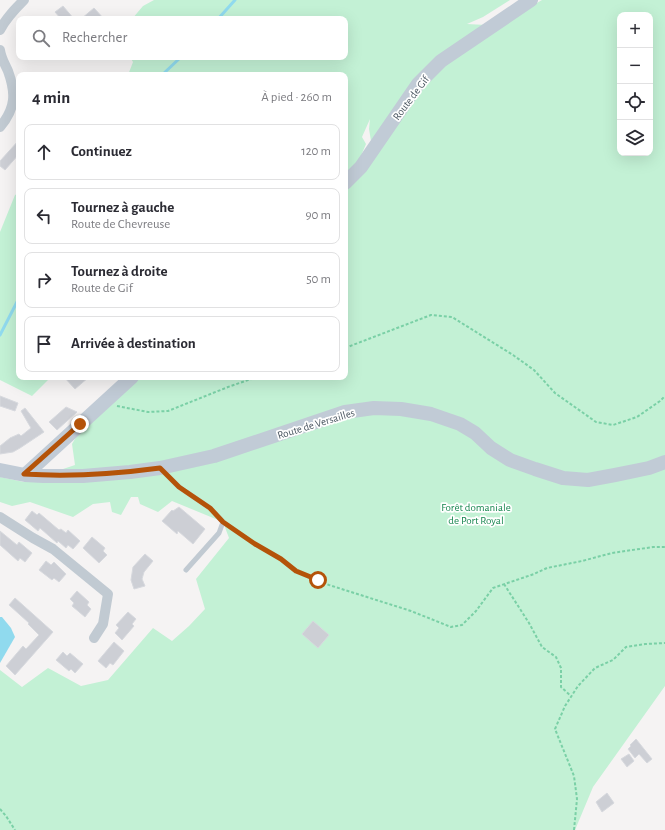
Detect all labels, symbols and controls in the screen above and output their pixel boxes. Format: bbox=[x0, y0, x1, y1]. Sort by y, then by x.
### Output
map controls bbox=[617, 12, 653, 156]
button: + bbox=[617, 12, 653, 48]
search box bbox=[16, 16, 348, 60]
icon: search bbox=[30, 27, 52, 49]
text: Rechercher bbox=[62, 30, 127, 45]
button: − bbox=[617, 48, 653, 84]
street label: Route de Gif bbox=[391, 73, 431, 122]
button: locate bbox=[617, 84, 653, 120]
text: 4 min bbox=[32, 89, 70, 106]
text: À pied · 260 m bbox=[261, 91, 332, 104]
button: layers bbox=[617, 120, 653, 156]
icon: ahead bbox=[33, 141, 55, 163]
text: Continuez bbox=[71, 144, 132, 159]
text: 120 m bbox=[301, 145, 331, 158]
text: Tournez à gauche bbox=[71, 200, 174, 215]
icon: left bbox=[33, 205, 55, 227]
text: 90 m bbox=[305, 209, 331, 222]
text: Route de Chevreuse bbox=[71, 218, 170, 231]
text: Tournez à droite bbox=[71, 264, 168, 279]
icon: right bbox=[33, 269, 55, 291]
text: 50 m bbox=[306, 273, 331, 286]
text: Route de Gif bbox=[71, 282, 133, 295]
icon: arrive bbox=[33, 333, 55, 355]
text: Arrivée à destination bbox=[71, 336, 196, 351]
street label: Route de Versailles bbox=[276, 407, 356, 441]
route end bbox=[71, 415, 89, 433]
park label: Forêt domaniale de Port Royal bbox=[441, 502, 511, 526]
route start bbox=[309, 571, 327, 589]

